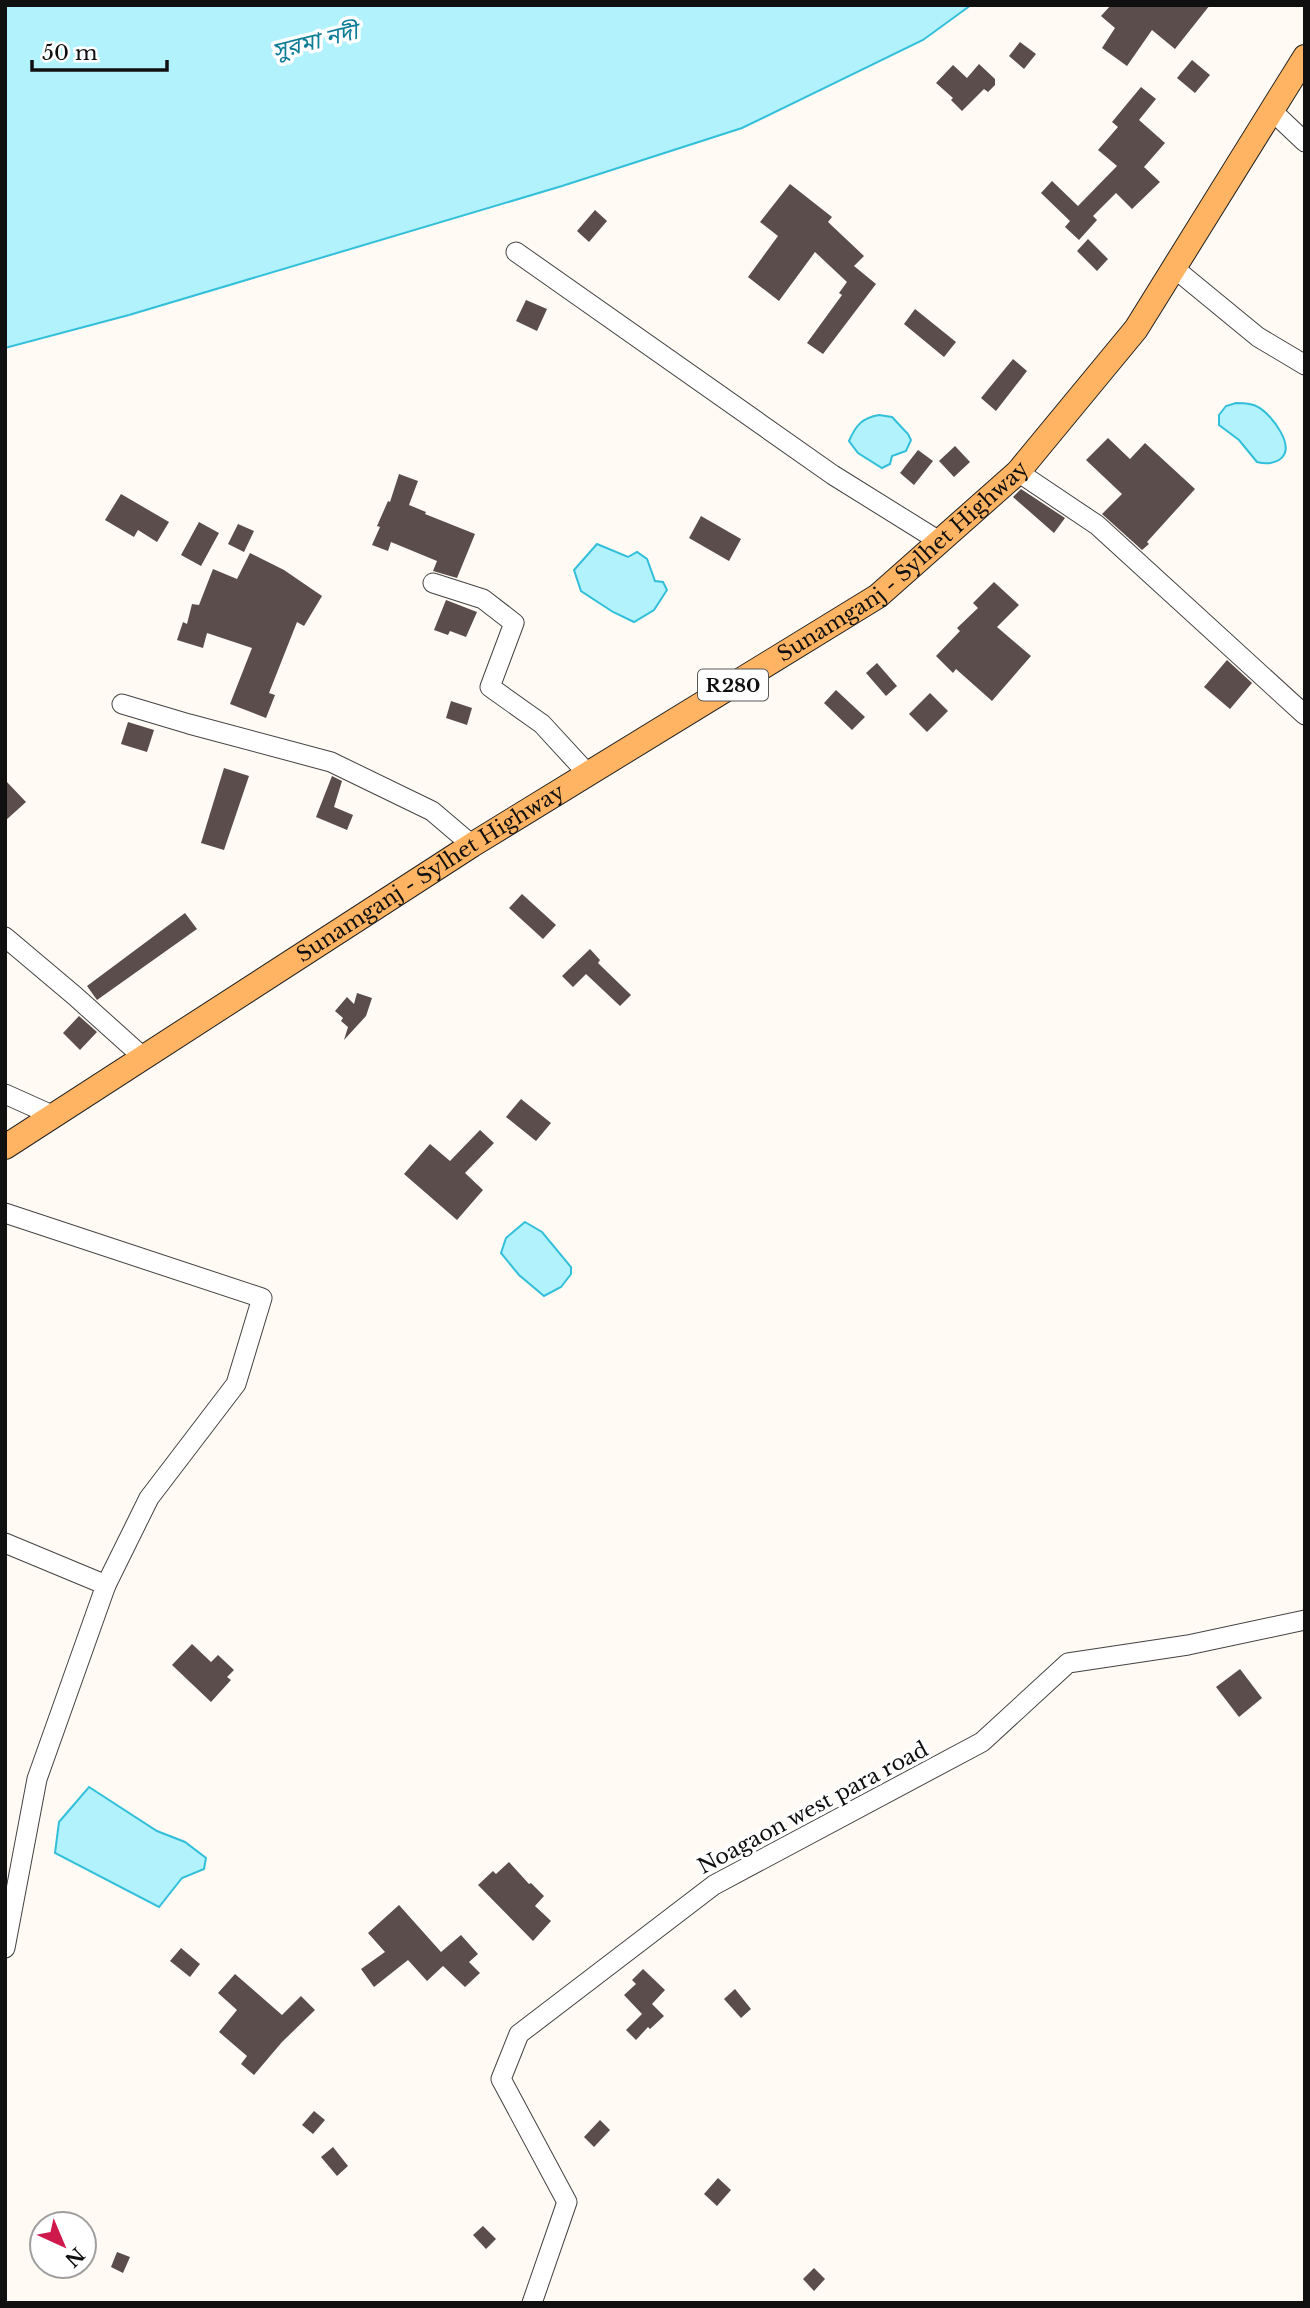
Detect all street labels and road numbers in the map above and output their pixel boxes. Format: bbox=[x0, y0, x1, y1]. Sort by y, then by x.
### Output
street label: Sunamganj - Sylhet Highway bbox=[773, 456, 1035, 668]
road number: R280 bbox=[698, 670, 768, 700]
street label: Sunamganj - Sylhet Highway bbox=[292, 778, 570, 968]
street label: Noagaon west para road bbox=[693, 1736, 933, 1880]

